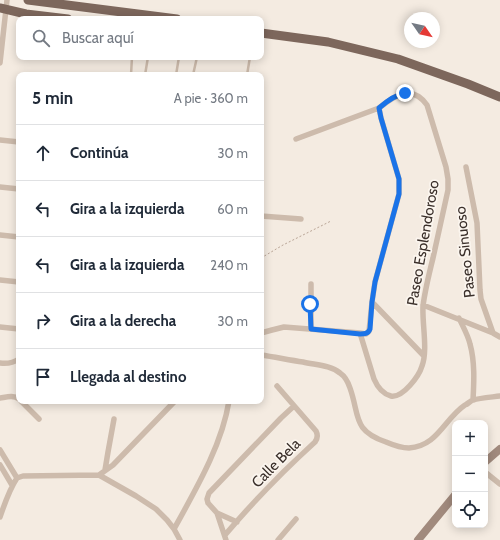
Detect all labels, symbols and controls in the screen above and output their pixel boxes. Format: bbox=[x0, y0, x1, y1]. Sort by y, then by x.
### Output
north arrow bbox=[404, 12, 440, 48]
search box bbox=[16, 16, 264, 60]
icon: search bbox=[30, 27, 52, 49]
text: Buscar aquí bbox=[62, 29, 134, 47]
route end bbox=[396, 84, 414, 102]
text: 5 min bbox=[32, 88, 73, 108]
text: A pie · 360 m bbox=[174, 90, 248, 106]
icon: ahead bbox=[32, 142, 54, 164]
text: Continúa bbox=[70, 144, 128, 162]
text: 30 m bbox=[218, 145, 248, 161]
street label: Paseo Esplendoroso bbox=[403, 179, 443, 307]
icon: left bbox=[32, 198, 54, 220]
text: Gira a la izquierda bbox=[70, 200, 184, 218]
text: 60 m bbox=[217, 201, 248, 217]
street label: Paseo Sinuoso bbox=[451, 205, 479, 299]
icon: left bbox=[32, 254, 54, 276]
text: Gira a la izquierda bbox=[70, 256, 184, 274]
text: 240 m bbox=[210, 257, 248, 273]
route start bbox=[301, 295, 319, 313]
icon: right bbox=[32, 310, 54, 332]
text: Gira a la derecha bbox=[70, 312, 176, 330]
text: 30 m bbox=[218, 313, 248, 329]
icon: arrive bbox=[32, 366, 54, 388]
text: Llegada al destino bbox=[70, 368, 186, 386]
map controls bbox=[452, 420, 488, 528]
button: + bbox=[452, 420, 488, 456]
street label: Calle Bela bbox=[248, 434, 305, 491]
button: − bbox=[452, 456, 488, 492]
button: locate bbox=[452, 492, 488, 528]

